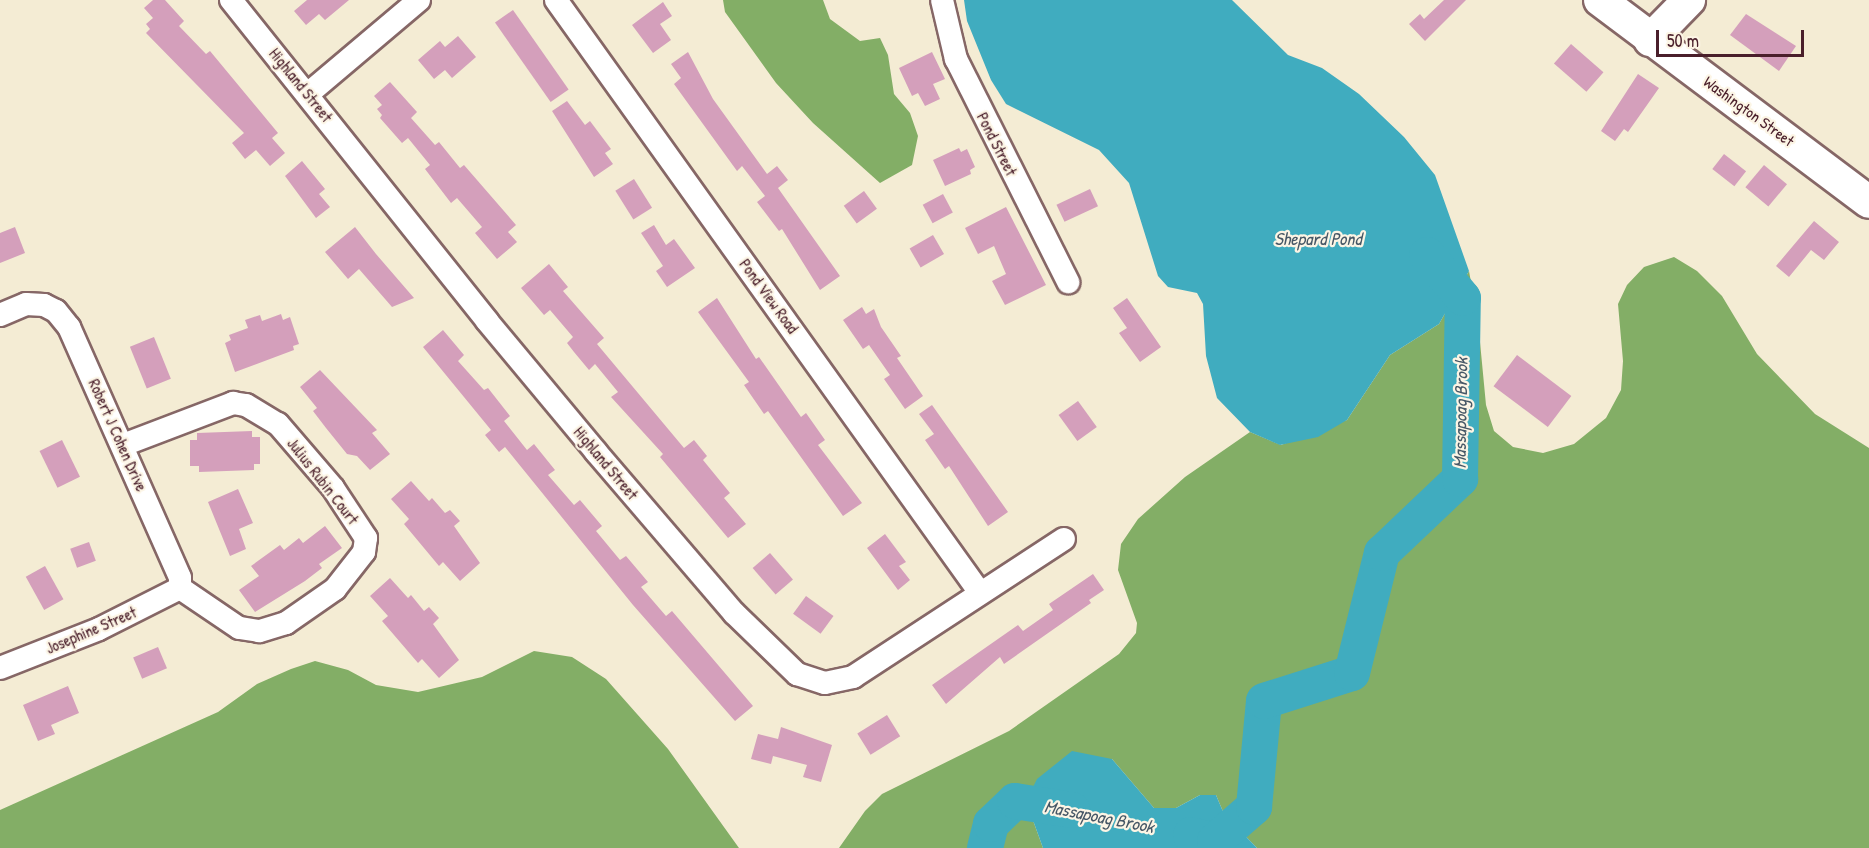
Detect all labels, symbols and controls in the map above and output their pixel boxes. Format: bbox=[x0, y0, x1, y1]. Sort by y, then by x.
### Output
scale bar bbox=[1659, 18, 1808, 56]
text: 50 m bbox=[1667, 28, 1699, 53]
street label: Highland Street bbox=[265, 44, 337, 126]
street label: Washington Street bbox=[1700, 72, 1798, 150]
street label: Pond Street bbox=[973, 109, 1021, 179]
water label: Shepard Pond bbox=[1275, 228, 1361, 250]
street label: Pond View Road bbox=[736, 255, 802, 337]
water label: Massapoag Brook bbox=[1449, 357, 1473, 469]
street label: Robert J Cohen Drive bbox=[85, 376, 151, 494]
street label: Highland Street bbox=[570, 422, 642, 504]
street label: Julius Rubin Court bbox=[283, 434, 363, 528]
street label: Josephine Street bbox=[43, 602, 139, 658]
water label: Massapoag Brook bbox=[1043, 796, 1155, 838]

